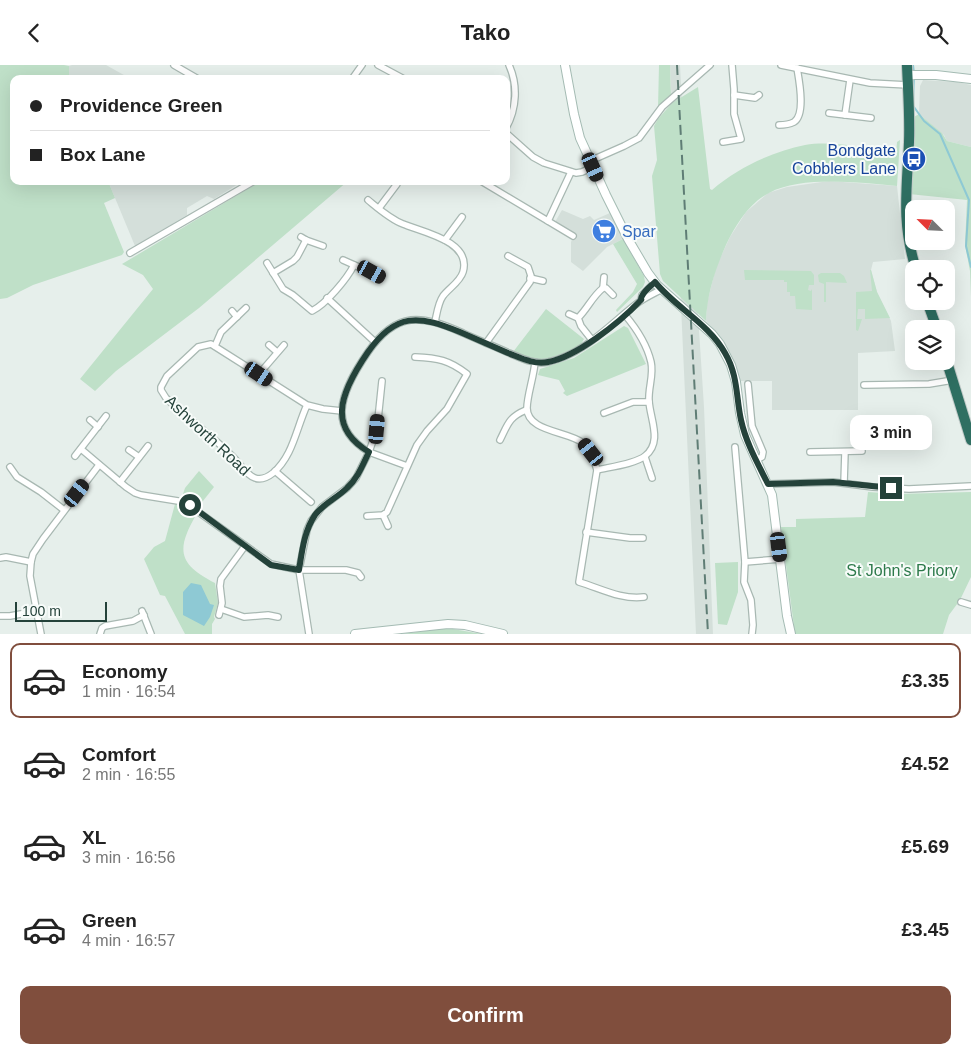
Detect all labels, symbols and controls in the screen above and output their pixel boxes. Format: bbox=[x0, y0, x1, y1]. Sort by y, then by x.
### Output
icon: back bbox=[20, 19, 48, 47]
icon: search bbox=[923, 19, 951, 47]
text: Tako bbox=[461, 20, 510, 45]
text: Providence Green bbox=[60, 95, 223, 116]
place label: Bondgate Cobblers Lane bbox=[792, 142, 896, 177]
text: Box Lane bbox=[60, 144, 146, 165]
bus stop icon: Bondgate Cobblers Lane bbox=[901, 146, 927, 172]
car bbox=[580, 150, 605, 184]
north arrow bbox=[905, 200, 955, 250]
map controls bbox=[905, 200, 955, 370]
supermarket icon: Spar bbox=[591, 218, 617, 244]
place label: Spar bbox=[622, 223, 656, 240]
car bbox=[355, 258, 388, 286]
button: locate bbox=[905, 260, 955, 310]
button: layers bbox=[905, 320, 955, 370]
car bbox=[242, 359, 275, 389]
street label: Ashworth Road bbox=[162, 392, 253, 479]
car bbox=[368, 413, 385, 445]
callout: 3 min bbox=[850, 415, 932, 451]
text: 3 min bbox=[870, 424, 912, 441]
car bbox=[575, 436, 606, 468]
car bbox=[61, 477, 92, 509]
route end bbox=[880, 477, 902, 499]
route start bbox=[179, 494, 201, 516]
car bbox=[769, 531, 788, 563]
park label: St John's Priory bbox=[846, 562, 958, 579]
scale bar bbox=[15, 599, 108, 622]
text: 100 m bbox=[22, 603, 61, 619]
icon: car bbox=[22, 658, 67, 703]
text: Economy bbox=[82, 661, 168, 682]
text: £3.35 bbox=[901, 670, 949, 691]
text: 1 min · 16:54 bbox=[82, 683, 175, 700]
icon: car bbox=[22, 741, 67, 786]
text: Comfort bbox=[82, 744, 156, 765]
text: £4.52 bbox=[901, 753, 949, 774]
text: 2 min · 16:55 bbox=[82, 766, 175, 783]
icon: car bbox=[22, 824, 67, 869]
text: XL bbox=[82, 827, 106, 848]
text: £5.69 bbox=[901, 836, 949, 857]
text: 3 min · 16:56 bbox=[82, 849, 175, 866]
icon: car bbox=[22, 907, 67, 952]
text: Green bbox=[82, 910, 137, 931]
text: £3.45 bbox=[901, 919, 949, 940]
text: 4 min · 16:57 bbox=[82, 932, 175, 949]
button: Confirm bbox=[20, 986, 951, 1044]

